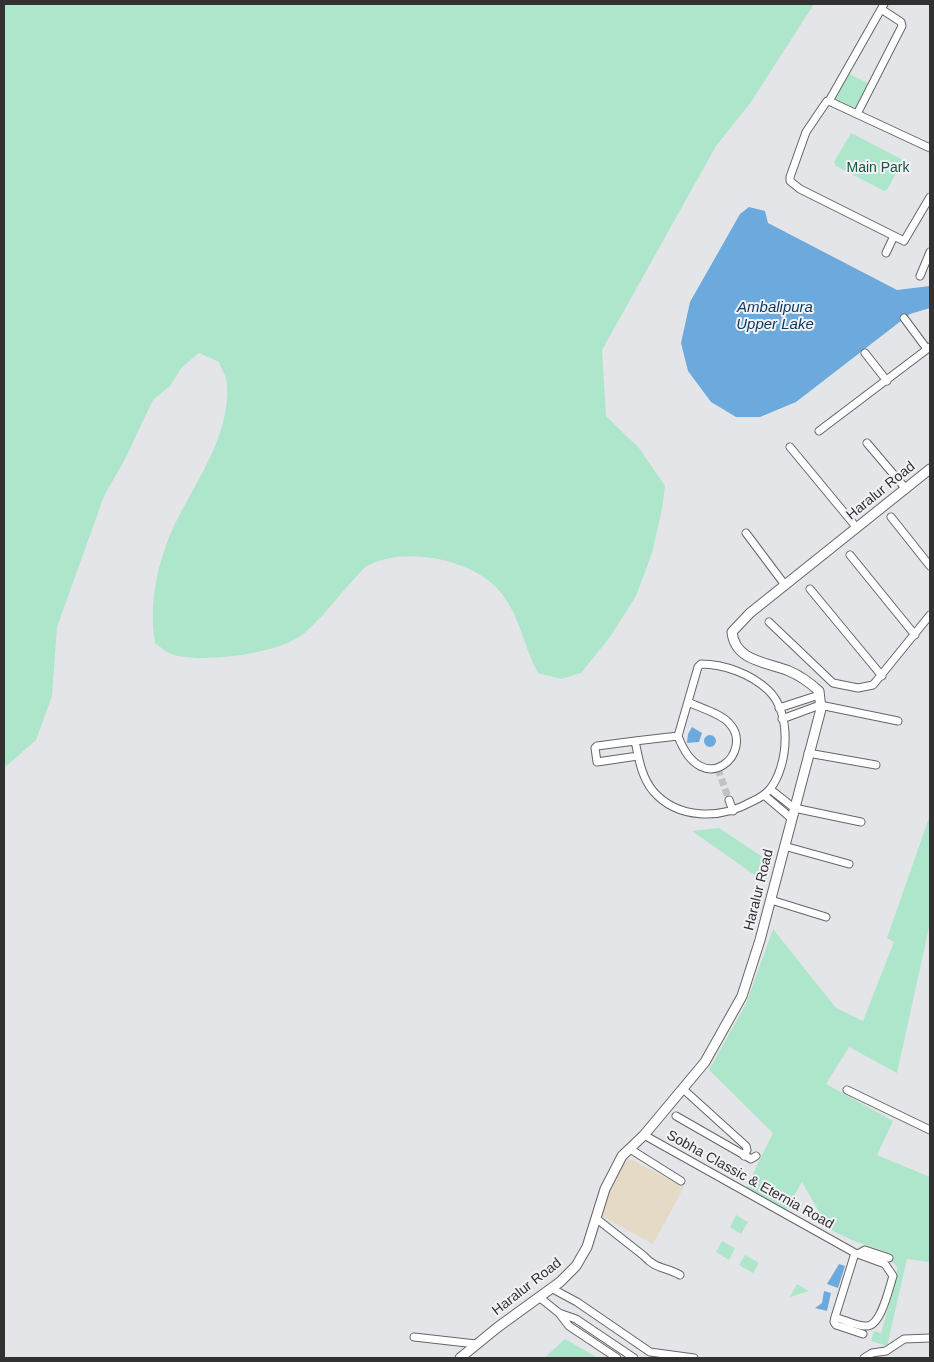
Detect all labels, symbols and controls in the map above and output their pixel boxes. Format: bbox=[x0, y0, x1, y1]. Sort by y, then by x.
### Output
park label: Main Park bbox=[846, 160, 910, 176]
water label: Ambalipura Upper Lake bbox=[736, 299, 814, 334]
street label: Haralur Road bbox=[843, 458, 919, 524]
street label: Haralur Road bbox=[741, 848, 777, 932]
street label: Sobha Classic & Eternia Road bbox=[664, 1127, 836, 1233]
street label: Haralur Road bbox=[489, 1255, 565, 1319]

